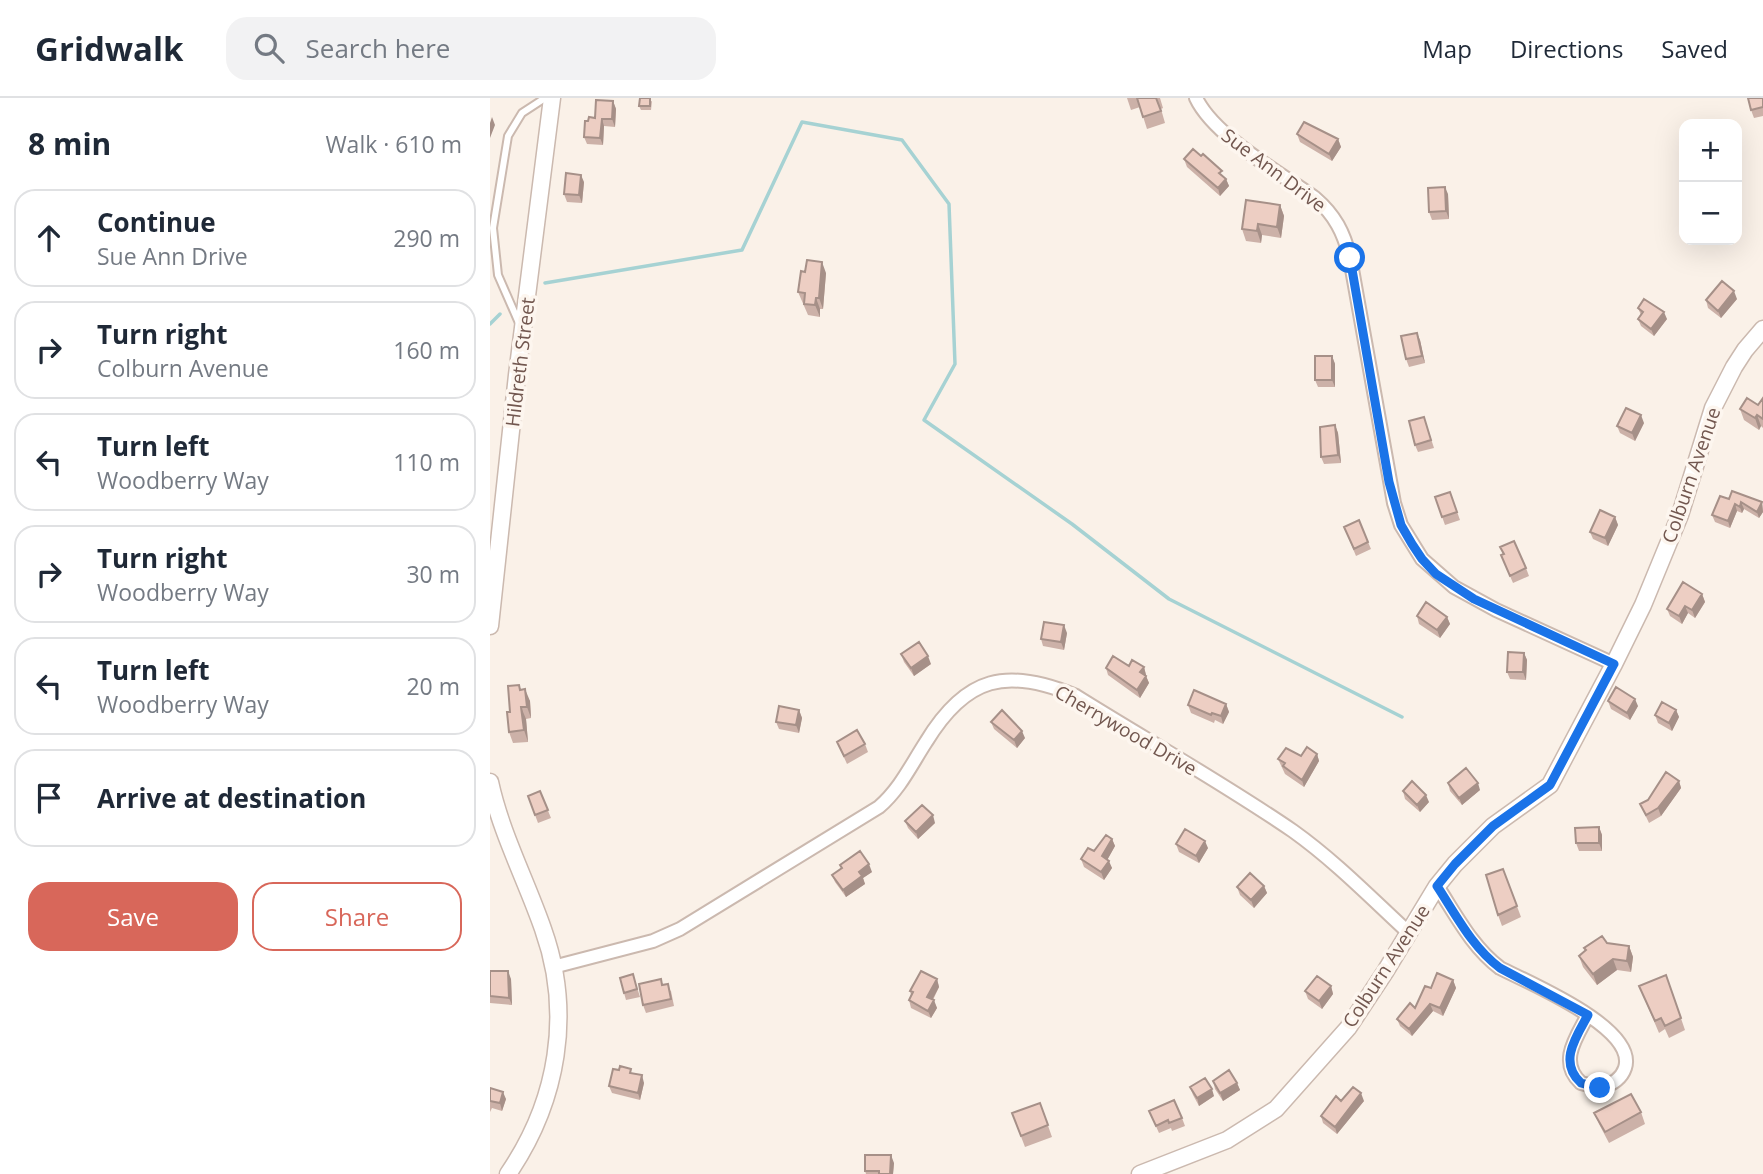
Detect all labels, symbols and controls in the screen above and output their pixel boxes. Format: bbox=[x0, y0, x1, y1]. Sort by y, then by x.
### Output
search box bbox=[226, 17, 716, 80]
text: Gridwalk bbox=[35, 26, 184, 71]
icon: search bbox=[250, 29, 288, 67]
text: Search here bbox=[306, 30, 450, 66]
text: Map bbox=[1422, 32, 1472, 65]
text: Directions bbox=[1510, 32, 1623, 65]
text: Saved bbox=[1661, 32, 1728, 65]
map controls bbox=[1679, 119, 1742, 245]
button: + bbox=[1679, 119, 1742, 182]
street label: Sue Ann Drive bbox=[1216, 122, 1332, 218]
text: 8 min bbox=[28, 123, 111, 164]
text: Walk · 610 m bbox=[325, 128, 462, 160]
button: − bbox=[1679, 182, 1742, 245]
text: Continue bbox=[97, 204, 216, 240]
icon: ahead bbox=[30, 219, 68, 257]
text: 290 m bbox=[393, 222, 460, 254]
text: Sue Ann Drive bbox=[97, 240, 248, 272]
route start bbox=[1334, 242, 1365, 273]
street label: Hildreth Street bbox=[499, 296, 541, 428]
text: Turn right bbox=[97, 316, 228, 352]
icon: right bbox=[30, 331, 68, 369]
text: 160 m bbox=[393, 334, 460, 366]
text: Colburn Avenue bbox=[97, 352, 269, 384]
street label: Colburn Avenue bbox=[1656, 404, 1726, 546]
text: Turn left bbox=[97, 428, 209, 464]
icon: left bbox=[30, 443, 68, 481]
text: 110 m bbox=[393, 446, 460, 478]
text: Woodberry Way bbox=[97, 464, 269, 496]
text: Turn right bbox=[97, 540, 228, 576]
icon: right bbox=[30, 555, 68, 593]
text: 30 m bbox=[406, 558, 460, 590]
text: Woodberry Way bbox=[97, 576, 269, 608]
text: Turn left bbox=[97, 652, 209, 688]
icon: left bbox=[30, 667, 68, 705]
text: 20 m bbox=[406, 670, 460, 702]
street label: Cherrywood Drive bbox=[1050, 679, 1202, 781]
text: Woodberry Way bbox=[97, 688, 269, 720]
icon: arrive bbox=[30, 779, 68, 817]
text: Arrive at destination bbox=[97, 780, 366, 816]
button: Save bbox=[28, 882, 238, 951]
button: Share bbox=[252, 882, 462, 951]
street label: Colburn Avenue bbox=[1336, 899, 1436, 1033]
route end bbox=[1584, 1072, 1615, 1103]

